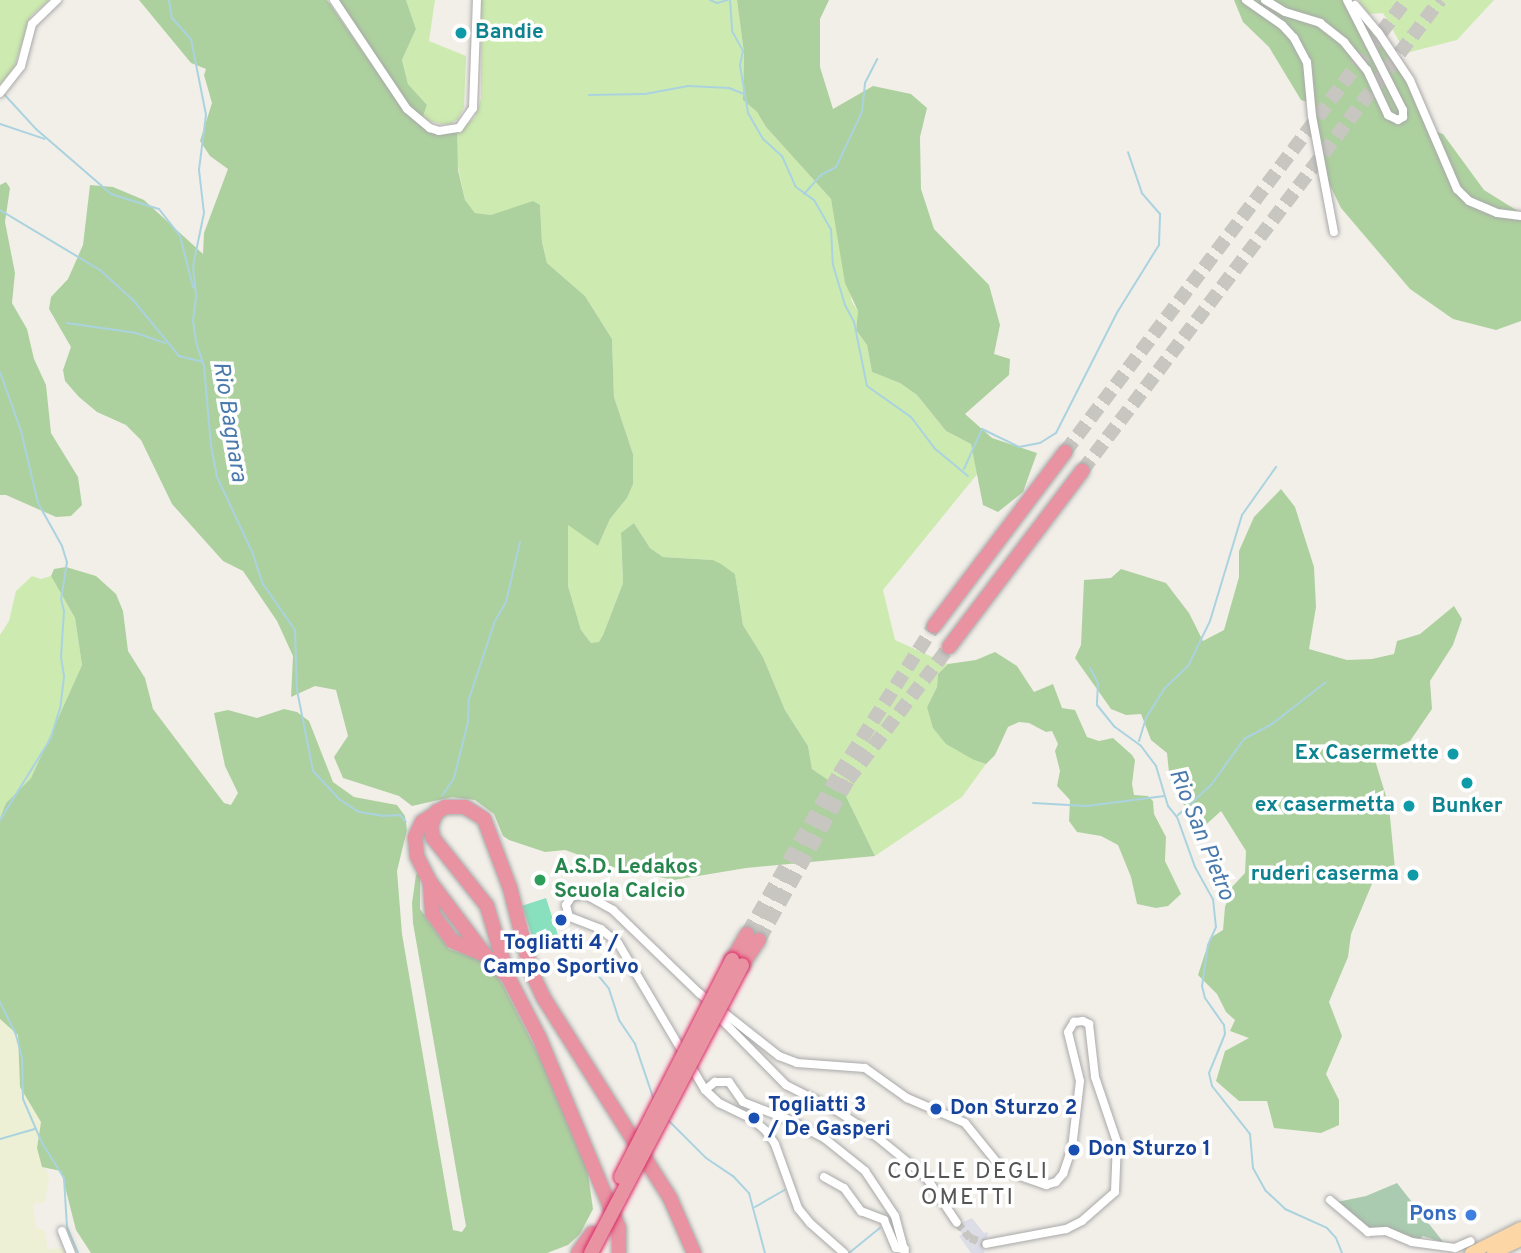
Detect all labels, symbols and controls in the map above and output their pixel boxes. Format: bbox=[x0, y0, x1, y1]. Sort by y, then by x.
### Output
place label: Bandie bbox=[475, 20, 544, 46]
marker: Bandie bbox=[453, 25, 469, 41]
water label: Rio Bagnara bbox=[205, 360, 251, 484]
place label: Ex Casermette bbox=[1295, 741, 1439, 767]
marker: Ex Casermette bbox=[1445, 746, 1461, 762]
water label: Rio San Pietro bbox=[1161, 765, 1239, 905]
marker: Bunker bbox=[1459, 775, 1475, 791]
place label: ex casermetta bbox=[1255, 793, 1395, 819]
place label: Bunker bbox=[1431, 794, 1503, 820]
marker: ex casermetta bbox=[1401, 798, 1417, 814]
place label: A.S.D. Ledakos Scuola Calcio bbox=[554, 855, 698, 905]
place label: ruderi caserma bbox=[1251, 862, 1399, 888]
marker: ruderi caserma bbox=[1405, 867, 1421, 883]
marker: A.S.D. Ledakos Scuola Calcio bbox=[532, 872, 548, 888]
marker: Togliatti 4 / Campo Sportivo bbox=[553, 912, 569, 928]
place label: Togliatti 4 / Campo Sportivo bbox=[483, 931, 639, 981]
place label: Togliatti 3 / De Gasperi bbox=[768, 1093, 891, 1143]
place label: Don Sturzo 2 bbox=[950, 1096, 1077, 1122]
marker: Don Sturzo 2 bbox=[928, 1101, 944, 1117]
marker: Togliatti 3 / De Gasperi bbox=[746, 1110, 762, 1126]
place label: Don Sturzo 1 bbox=[1088, 1137, 1211, 1163]
marker: Don Sturzo 1 bbox=[1066, 1142, 1082, 1158]
district label: COLLE DEGLI OMETTI bbox=[888, 1159, 1048, 1213]
place label: Pons bbox=[1409, 1202, 1457, 1228]
marker: Pons bbox=[1463, 1207, 1479, 1223]

